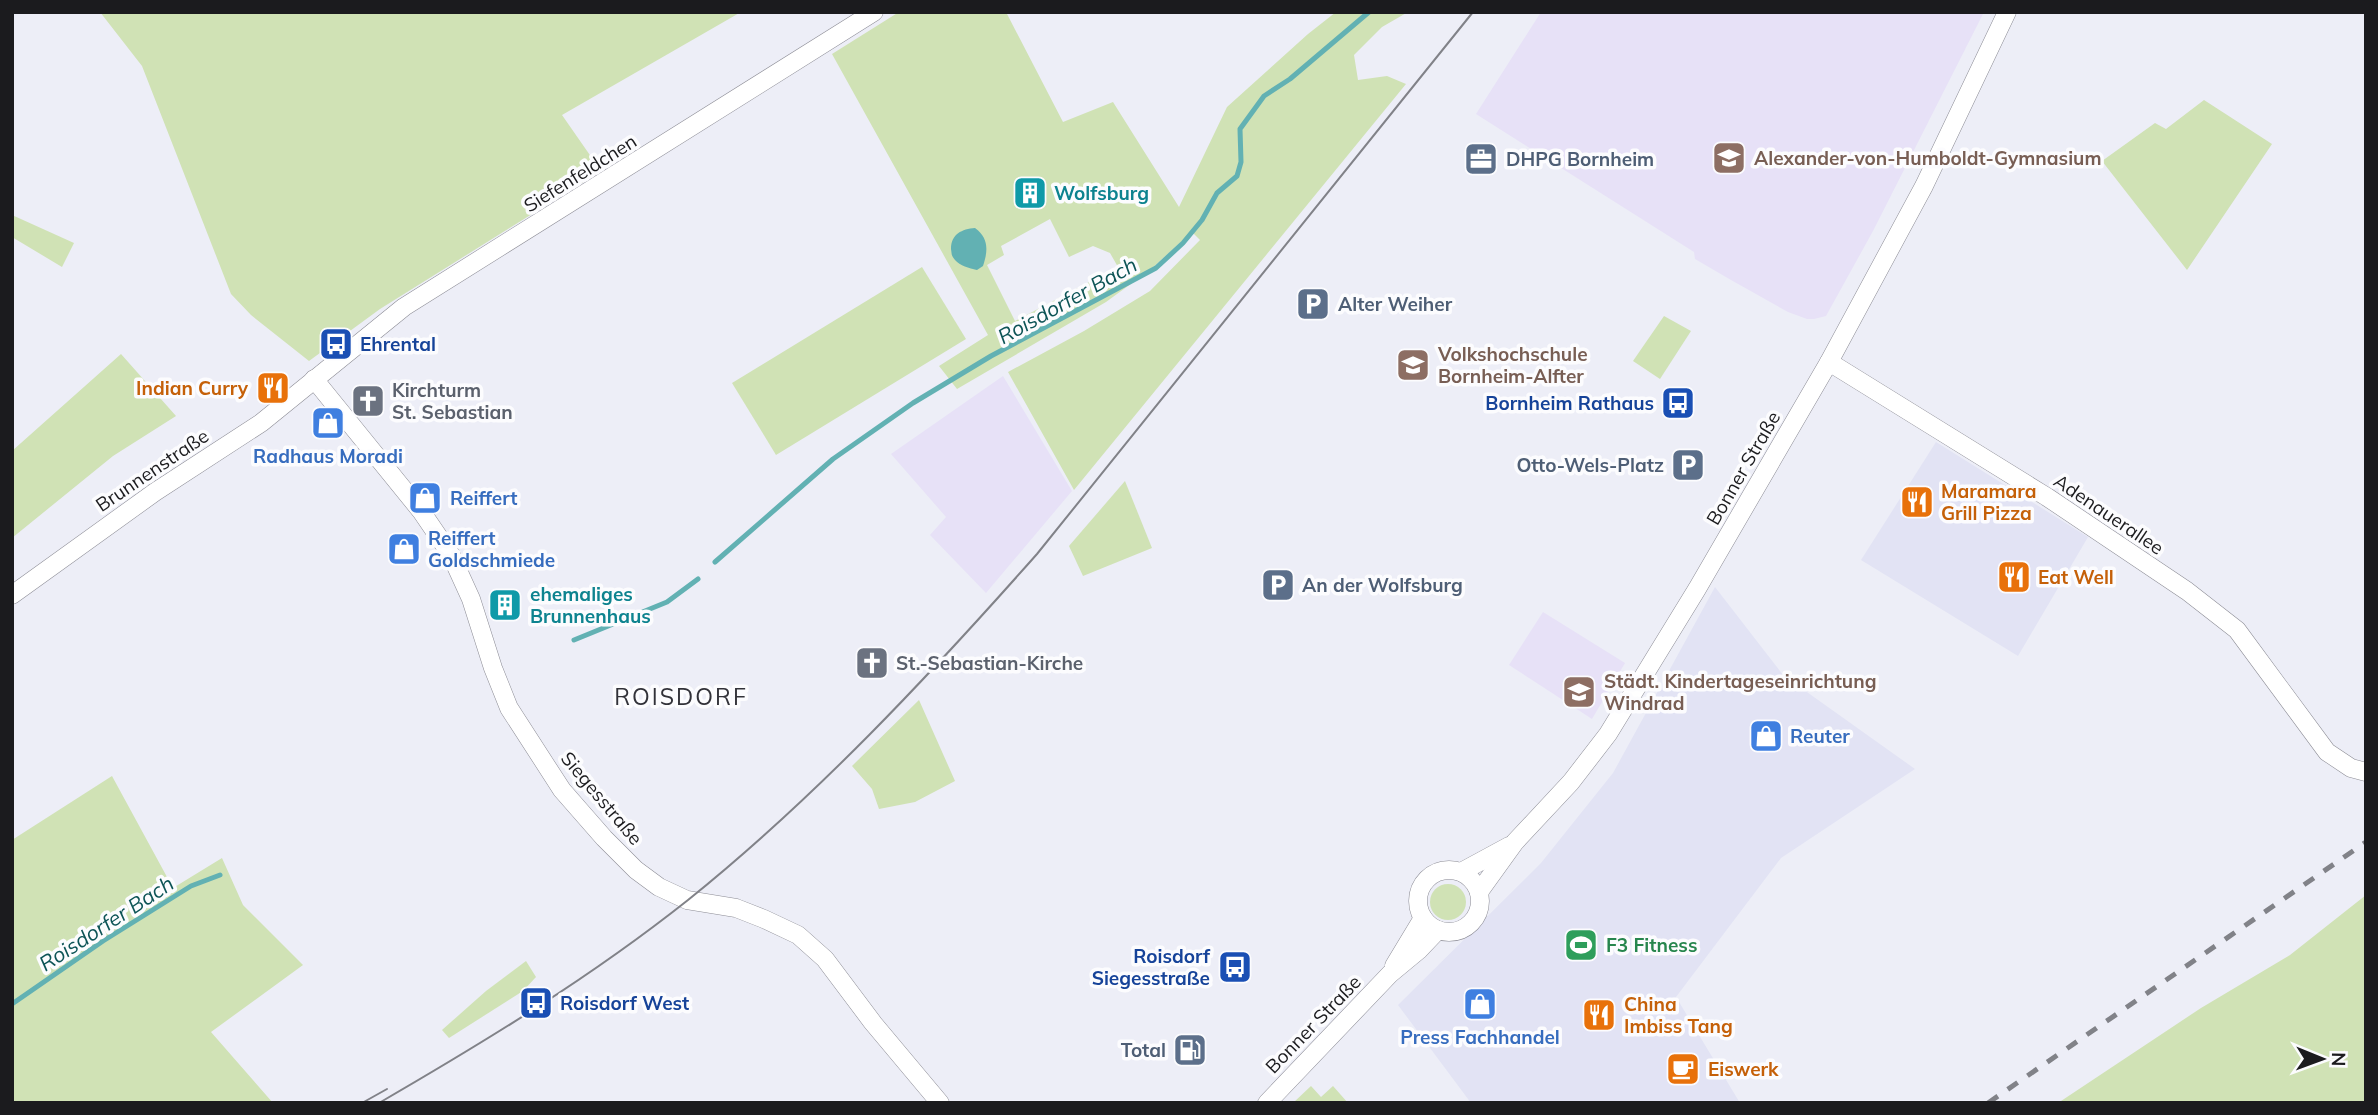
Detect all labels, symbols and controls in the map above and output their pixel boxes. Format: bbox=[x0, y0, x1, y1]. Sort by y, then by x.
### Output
street label: Siefenfeldchen bbox=[519, 129, 641, 217]
school or university icon: Alexander-von-Humboldt-Gymnasium bbox=[1710, 139, 1748, 177]
office icon: DHPG Bornheim bbox=[1462, 140, 1500, 178]
place label: Alexander-von-Humboldt-Gymnasium bbox=[1754, 146, 2102, 170]
place label: DHPG Bornheim bbox=[1506, 147, 1654, 171]
building icon: Wolfsburg bbox=[1011, 174, 1049, 212]
place label: Wolfsburg bbox=[1054, 181, 1149, 205]
water label: Roisdorfer Bach bbox=[993, 251, 1141, 349]
parking icon: Alter Weiher bbox=[1294, 285, 1332, 323]
place label: Alter Weiher bbox=[1338, 292, 1453, 316]
bus stop icon: Ehrental bbox=[317, 325, 355, 363]
place label: Ehrental bbox=[360, 332, 436, 356]
place label: Volkshochschule Bornheim-Alfter bbox=[1437, 342, 1588, 388]
school or university icon: Volkshochschule Bornheim-Alfter bbox=[1394, 346, 1432, 384]
restaurant icon: Indian Curry bbox=[254, 369, 292, 407]
place label: Indian Curry bbox=[136, 376, 249, 400]
place label: Kirchturm St. Sebastian bbox=[392, 378, 513, 424]
church icon: Kirchturm St. Sebastian bbox=[349, 382, 387, 420]
bus stop icon: Bornheim Rathaus bbox=[1659, 384, 1697, 422]
place label: Bornheim Rathaus bbox=[1485, 391, 1654, 415]
shop icon: Radhaus Moradi bbox=[309, 404, 347, 442]
street label: Bonner Straße bbox=[1701, 407, 1785, 529]
street label: Brunnenstraße bbox=[91, 423, 213, 517]
place label: Radhaus Moradi bbox=[253, 444, 403, 468]
parking icon: Otto-Wels-Platz bbox=[1669, 446, 1707, 484]
place label: Otto-Wels-Platz bbox=[1516, 453, 1664, 477]
street label: Adenauerallee bbox=[2049, 468, 2169, 560]
shop icon: Reiffert bbox=[406, 479, 444, 517]
place label: Maramara Grill Pizza bbox=[1941, 479, 2036, 525]
restaurant icon: Maramara Grill Pizza bbox=[1898, 483, 1936, 521]
place label: Reiffert bbox=[450, 486, 517, 510]
place label: Reiffert Goldschmiede bbox=[428, 526, 555, 572]
shop icon: Reiffert Goldschmiede bbox=[385, 530, 423, 568]
restaurant icon: Eat Well bbox=[1995, 558, 2033, 596]
place label: Eat Well bbox=[2038, 565, 2114, 589]
parking icon: An der Wolfsburg bbox=[1259, 566, 1297, 604]
place label: An der Wolfsburg bbox=[1302, 573, 1463, 597]
place label: ehemaliges Brunnenhaus bbox=[530, 582, 651, 628]
building icon: ehemaliges Brunnenhaus bbox=[486, 586, 524, 624]
church icon: St.-Sebastian-Kirche bbox=[853, 644, 891, 682]
place label: St.-Sebastian-Kirche bbox=[896, 651, 1083, 675]
place label: Städt. Kindertageseinrichtung Windrad bbox=[1604, 669, 1876, 715]
school or university icon: Städt. Kindertageseinrichtung Windrad bbox=[1560, 673, 1598, 711]
district label: ROISDORF bbox=[614, 682, 748, 711]
shop icon: Reuter bbox=[1747, 717, 1785, 755]
place label: Reuter bbox=[1790, 724, 1850, 748]
street label: Siegesstraße bbox=[556, 746, 648, 850]
water label: Roisdorfer Bach bbox=[34, 870, 178, 976]
sports icon: F3 Fitness bbox=[1562, 926, 1600, 964]
place label: F3 Fitness bbox=[1606, 933, 1697, 957]
place label: Roisdorf Siegesstraße bbox=[1092, 944, 1211, 990]
bus stop icon: Roisdorf Siegesstraße bbox=[1216, 948, 1254, 986]
street label: Bonner Straße bbox=[1260, 970, 1366, 1078]
bus stop icon: Roisdorf West bbox=[517, 984, 555, 1022]
shop icon: Press Fachhandel bbox=[1461, 985, 1499, 1023]
place label: Roisdorf West bbox=[560, 991, 689, 1015]
place label: China Imbiss Tang bbox=[1624, 992, 1733, 1038]
restaurant icon: China Imbiss Tang bbox=[1580, 996, 1618, 1034]
north arrow bbox=[2287, 1024, 2357, 1094]
place label: Press Fachhandel bbox=[1400, 1025, 1560, 1049]
fuel station icon: Total bbox=[1171, 1031, 1209, 1069]
place label: Total bbox=[1121, 1038, 1166, 1062]
cafe icon: Eiswerk bbox=[1664, 1050, 1702, 1088]
text: N bbox=[2327, 1052, 2351, 1067]
place label: Eiswerk bbox=[1708, 1057, 1779, 1081]

